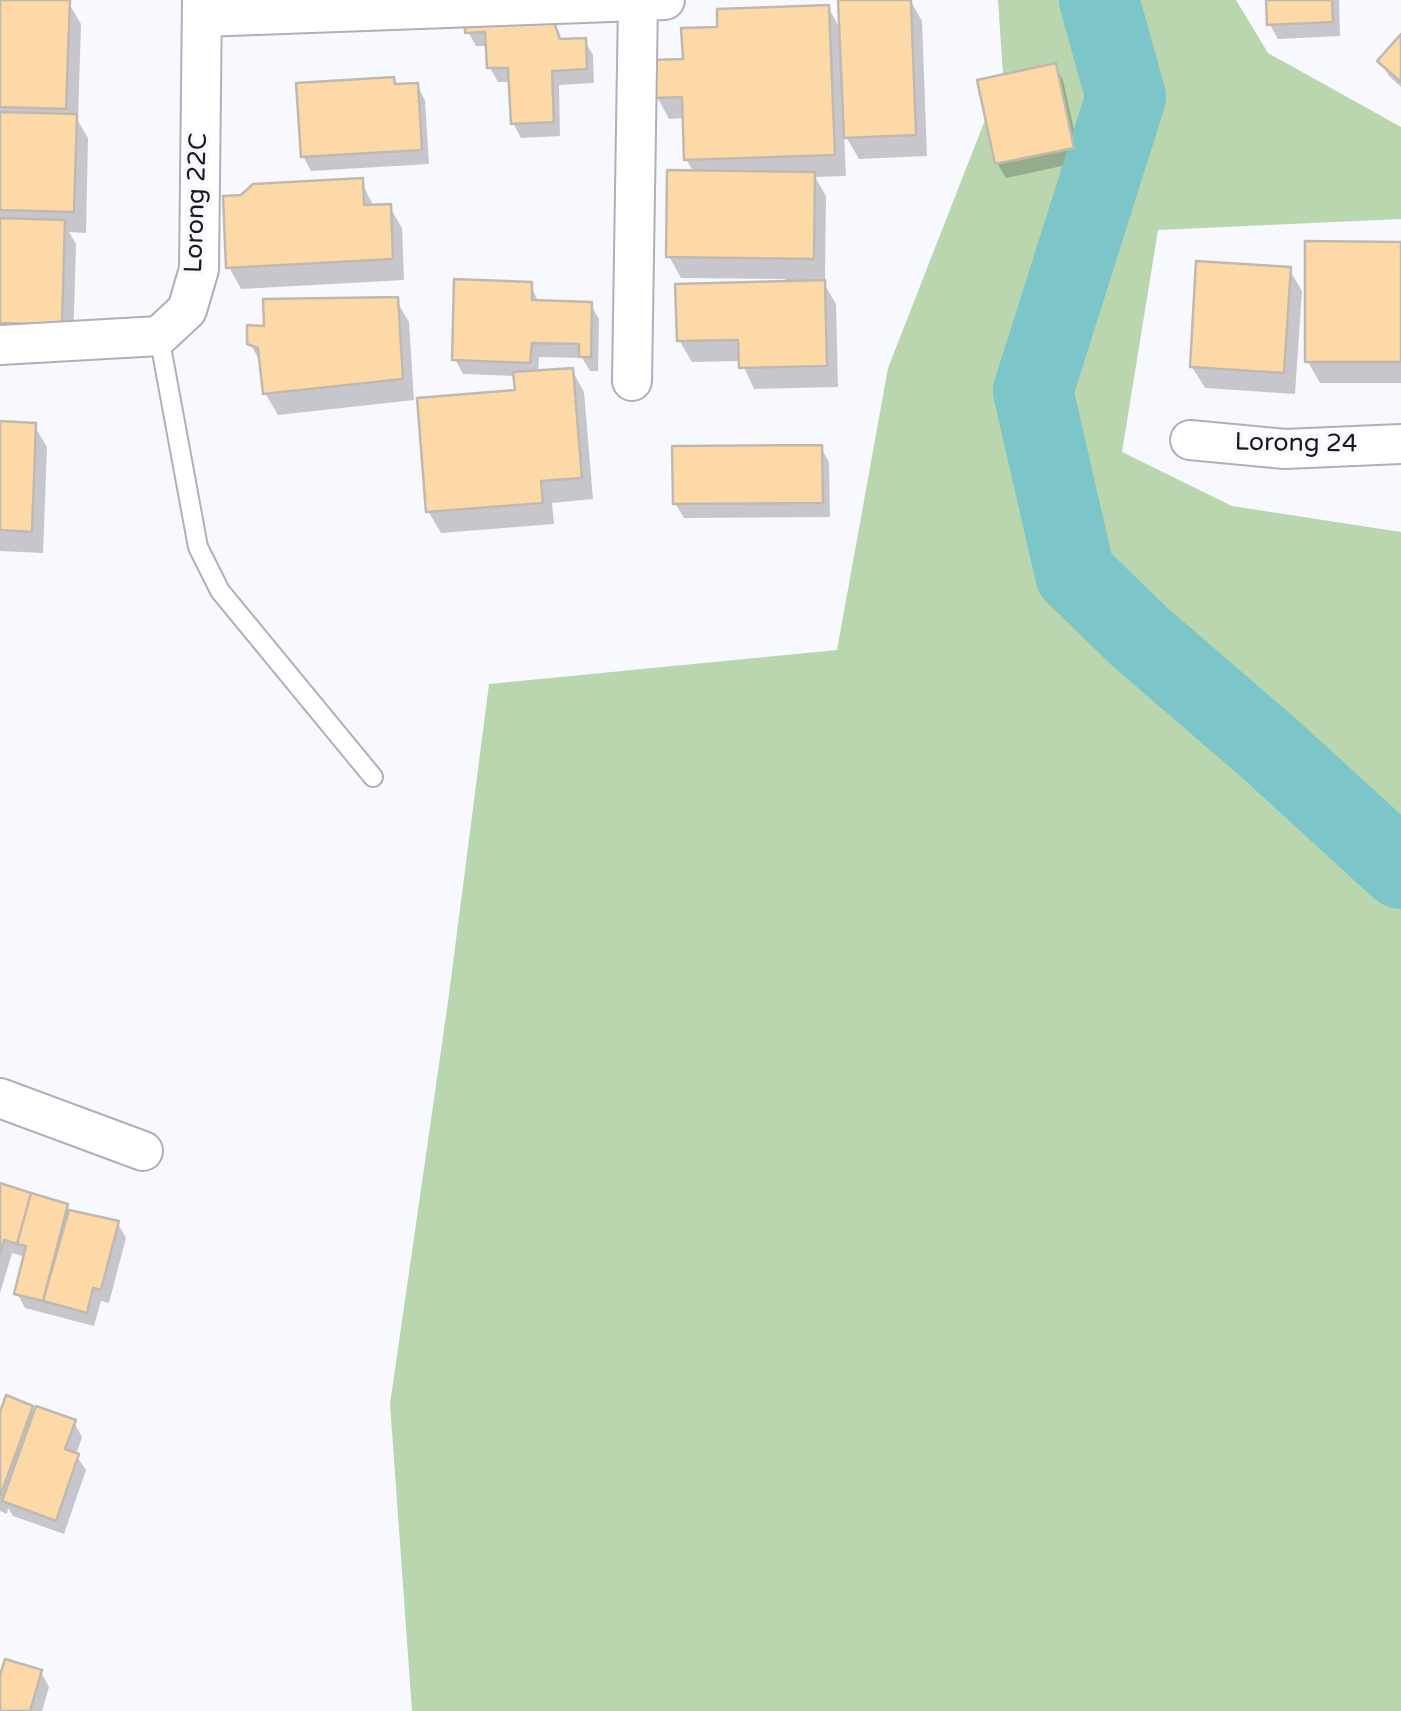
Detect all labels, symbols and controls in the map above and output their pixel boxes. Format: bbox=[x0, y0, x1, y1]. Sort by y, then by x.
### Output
street label: Lorong 22C bbox=[180, 132, 214, 274]
street label: Lorong 24 bbox=[1234, 428, 1358, 460]

